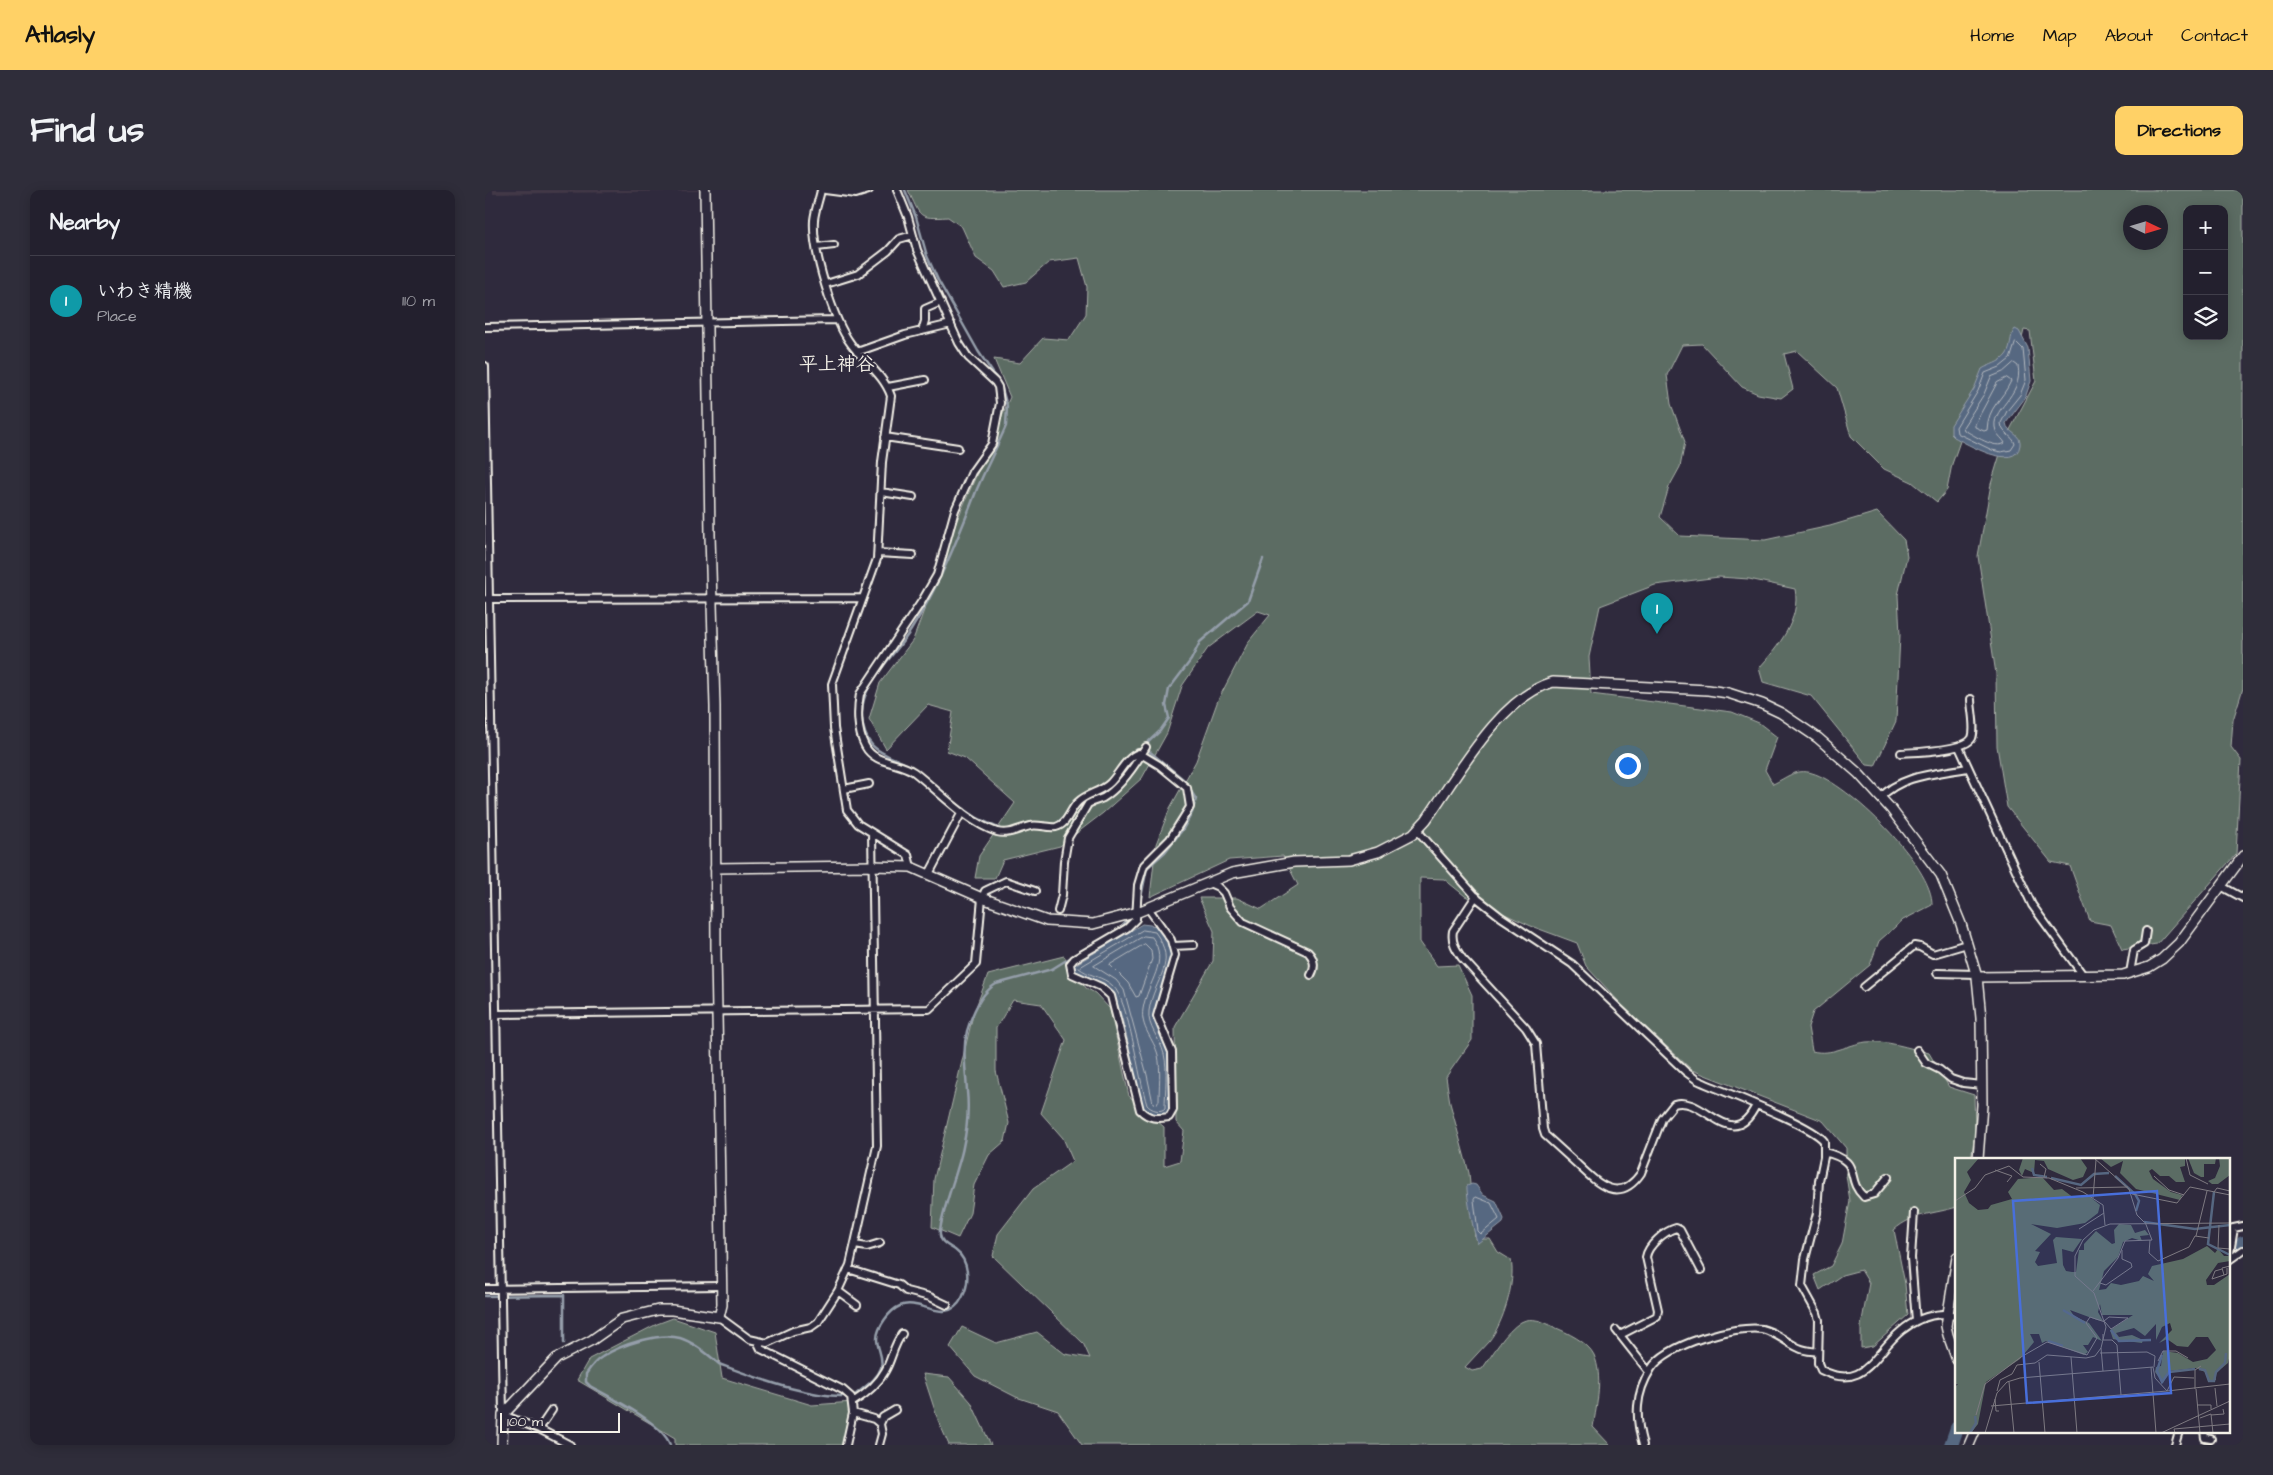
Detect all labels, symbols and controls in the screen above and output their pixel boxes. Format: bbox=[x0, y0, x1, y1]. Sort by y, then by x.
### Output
text: Atlasly bbox=[25, 18, 95, 52]
text: Home bbox=[1970, 23, 2015, 48]
text: Map bbox=[2043, 23, 2077, 48]
text: About bbox=[2105, 23, 2153, 48]
text: Contact bbox=[2181, 23, 2248, 48]
text: Find us bbox=[30, 106, 144, 155]
button: Directions bbox=[2115, 106, 2243, 155]
north arrow bbox=[2123, 205, 2168, 250]
map controls bbox=[2183, 205, 2228, 340]
button: + bbox=[2183, 205, 2228, 250]
text: Nearby bbox=[50, 208, 120, 237]
button: − bbox=[2183, 250, 2228, 295]
text: いわき精機 bbox=[97, 278, 192, 305]
text: 1 bbox=[65, 290, 67, 312]
text: 110 m bbox=[402, 290, 435, 312]
button: layers bbox=[2183, 295, 2228, 340]
text: Place bbox=[97, 305, 137, 327]
district label: 平上神谷 bbox=[799, 351, 875, 378]
pin: 1 bbox=[1641, 593, 1673, 634]
your location bbox=[1615, 753, 1641, 779]
inset map bbox=[1955, 1158, 2231, 1432]
scale bar bbox=[500, 1410, 620, 1433]
text: 100 m bbox=[507, 1412, 543, 1432]

